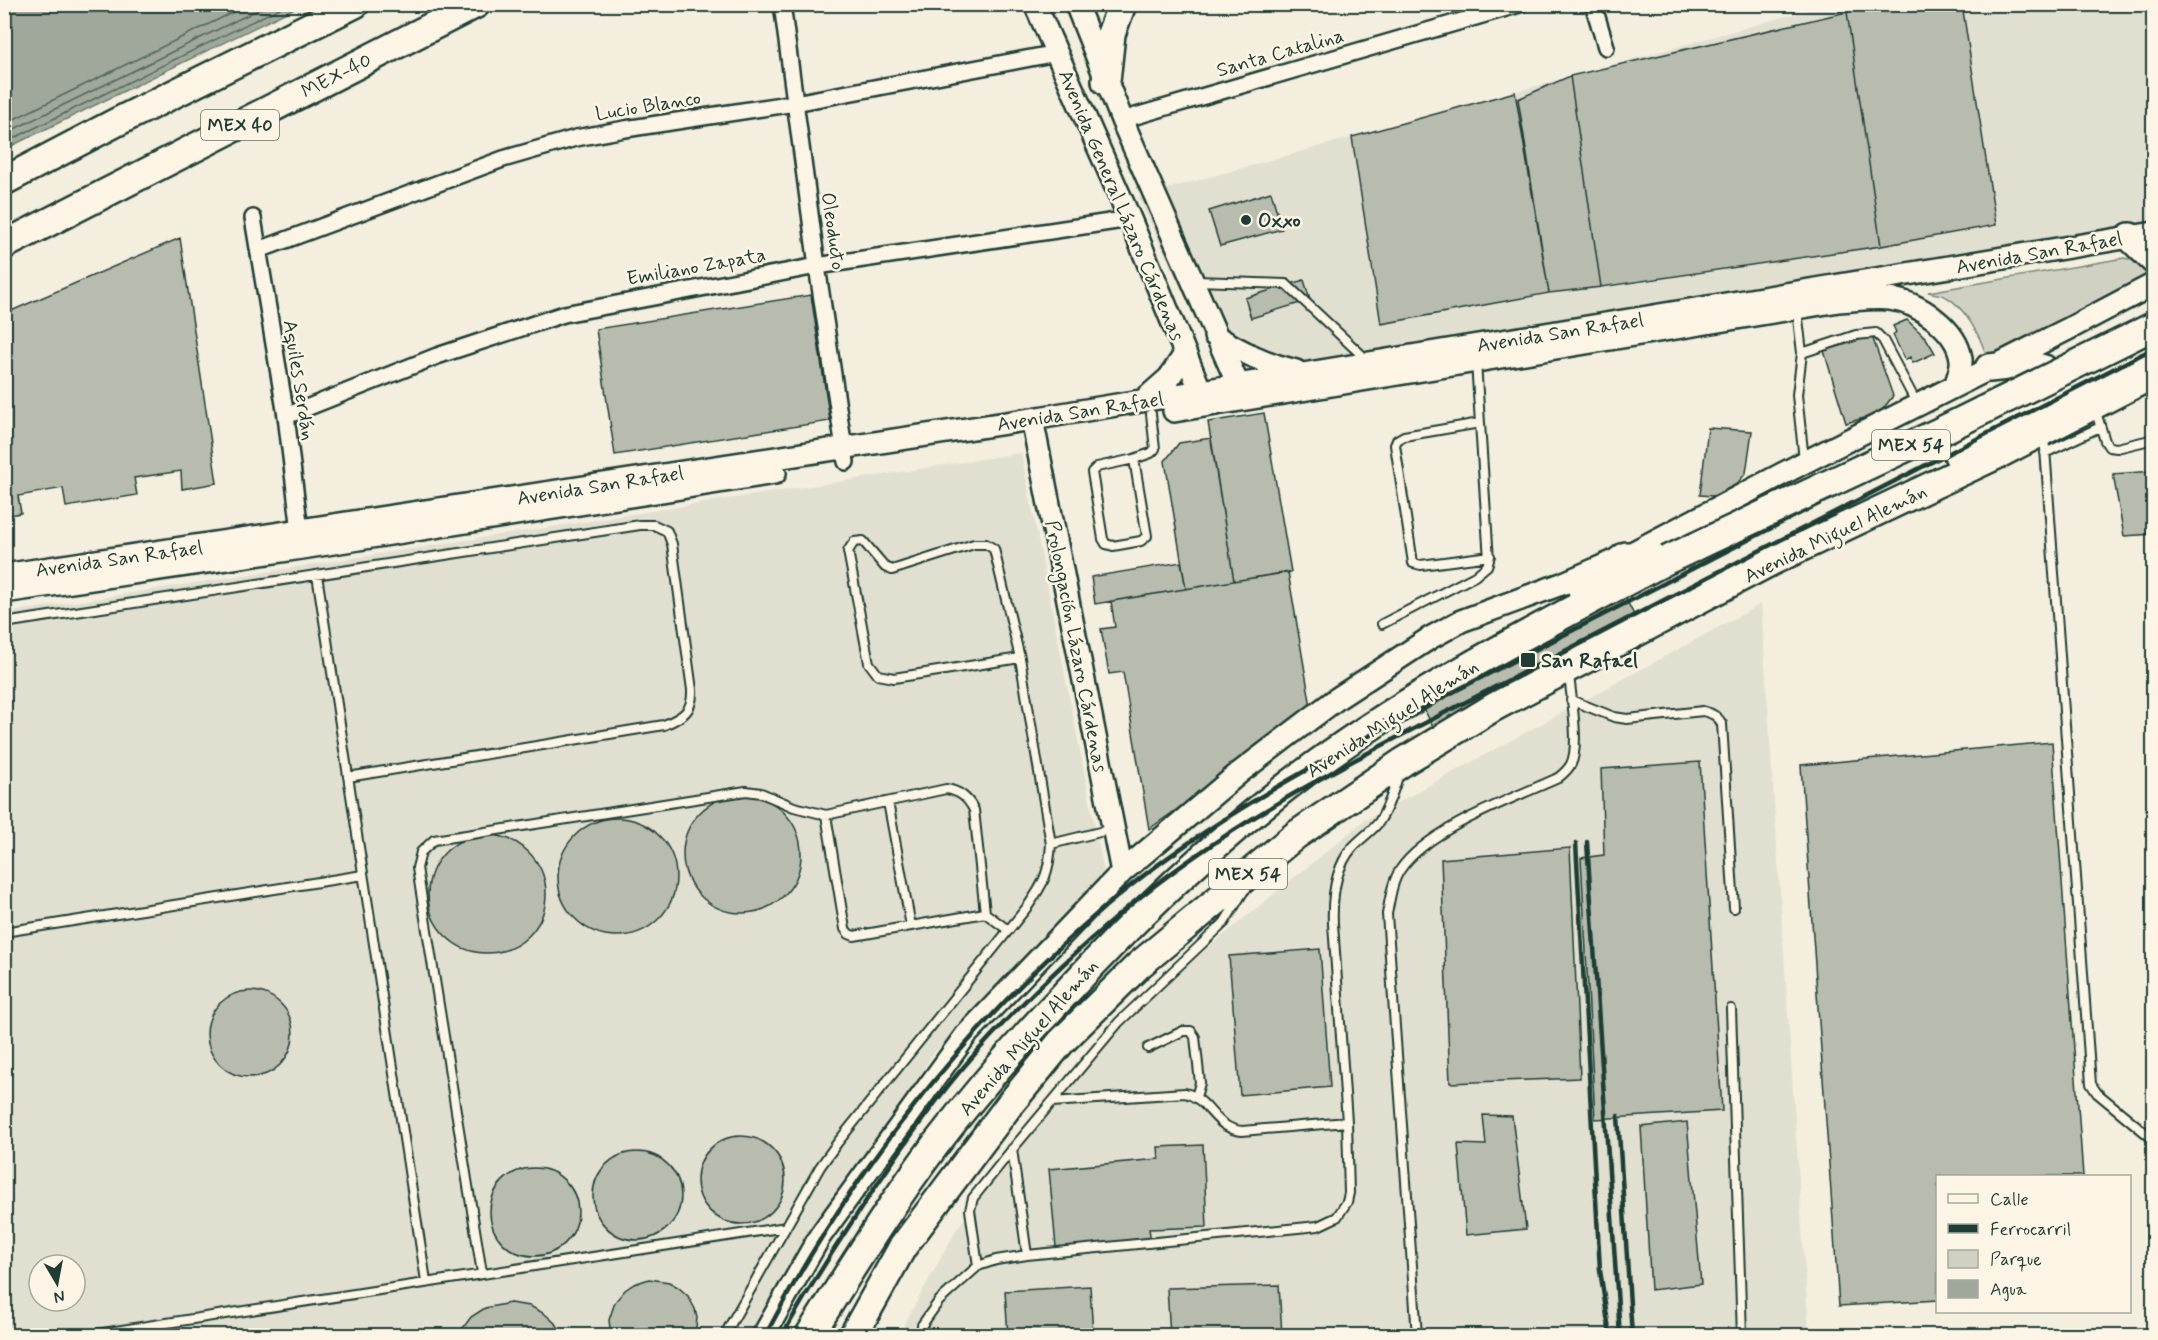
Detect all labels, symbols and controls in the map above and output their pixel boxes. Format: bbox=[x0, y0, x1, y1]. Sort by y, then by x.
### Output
street label: Santa Catalina bbox=[1214, 22, 1347, 85]
street label: MEX-40 bbox=[297, 47, 377, 106]
street label: Avenida General Lázaro Cárdenas bbox=[1051, 66, 1190, 346]
street label: Lucio Blanco bbox=[594, 85, 703, 128]
road number: MEX 40 bbox=[201, 110, 279, 140]
street label: Oleoducto bbox=[814, 191, 851, 272]
place label: Oxxo bbox=[1258, 208, 1301, 235]
marker: Oxxo bbox=[1239, 213, 1253, 227]
street label: Avenida San Rafael bbox=[1954, 226, 2125, 281]
street label: Emiliano Zapata bbox=[625, 242, 768, 293]
street label: Avenida San Rafael bbox=[1475, 307, 1646, 360]
street label: Aquiles Serdán bbox=[276, 318, 321, 442]
street label: Avenida San Rafael bbox=[995, 386, 1166, 439]
road number: MEX 54 bbox=[1872, 430, 1950, 460]
street label: Avenida San Rafael bbox=[515, 460, 686, 513]
street label: Avenida Miguel Alemán bbox=[1740, 478, 1932, 592]
street label: Prolongación Lázaro Cárdenas bbox=[1037, 518, 1113, 775]
street label: Avenida San Rafael bbox=[34, 534, 205, 585]
place label: San Rafael bbox=[1541, 648, 1638, 675]
marker: San Rafael bbox=[1519, 651, 1537, 669]
street label: Avenida Miguel Alemán bbox=[1302, 653, 1485, 787]
road number: MEX 54 bbox=[1209, 859, 1287, 889]
street label: Avenida Miguel Alemán bbox=[953, 954, 1106, 1124]
legend bbox=[1936, 1175, 2131, 1313]
text: Calle bbox=[1990, 1188, 2029, 1212]
text: Ferrocarril bbox=[1990, 1218, 2071, 1242]
text: Parque bbox=[1990, 1248, 2042, 1272]
north arrow bbox=[27, 1253, 87, 1313]
text: Agua bbox=[1990, 1278, 2027, 1302]
text: N bbox=[52, 1285, 66, 1308]

